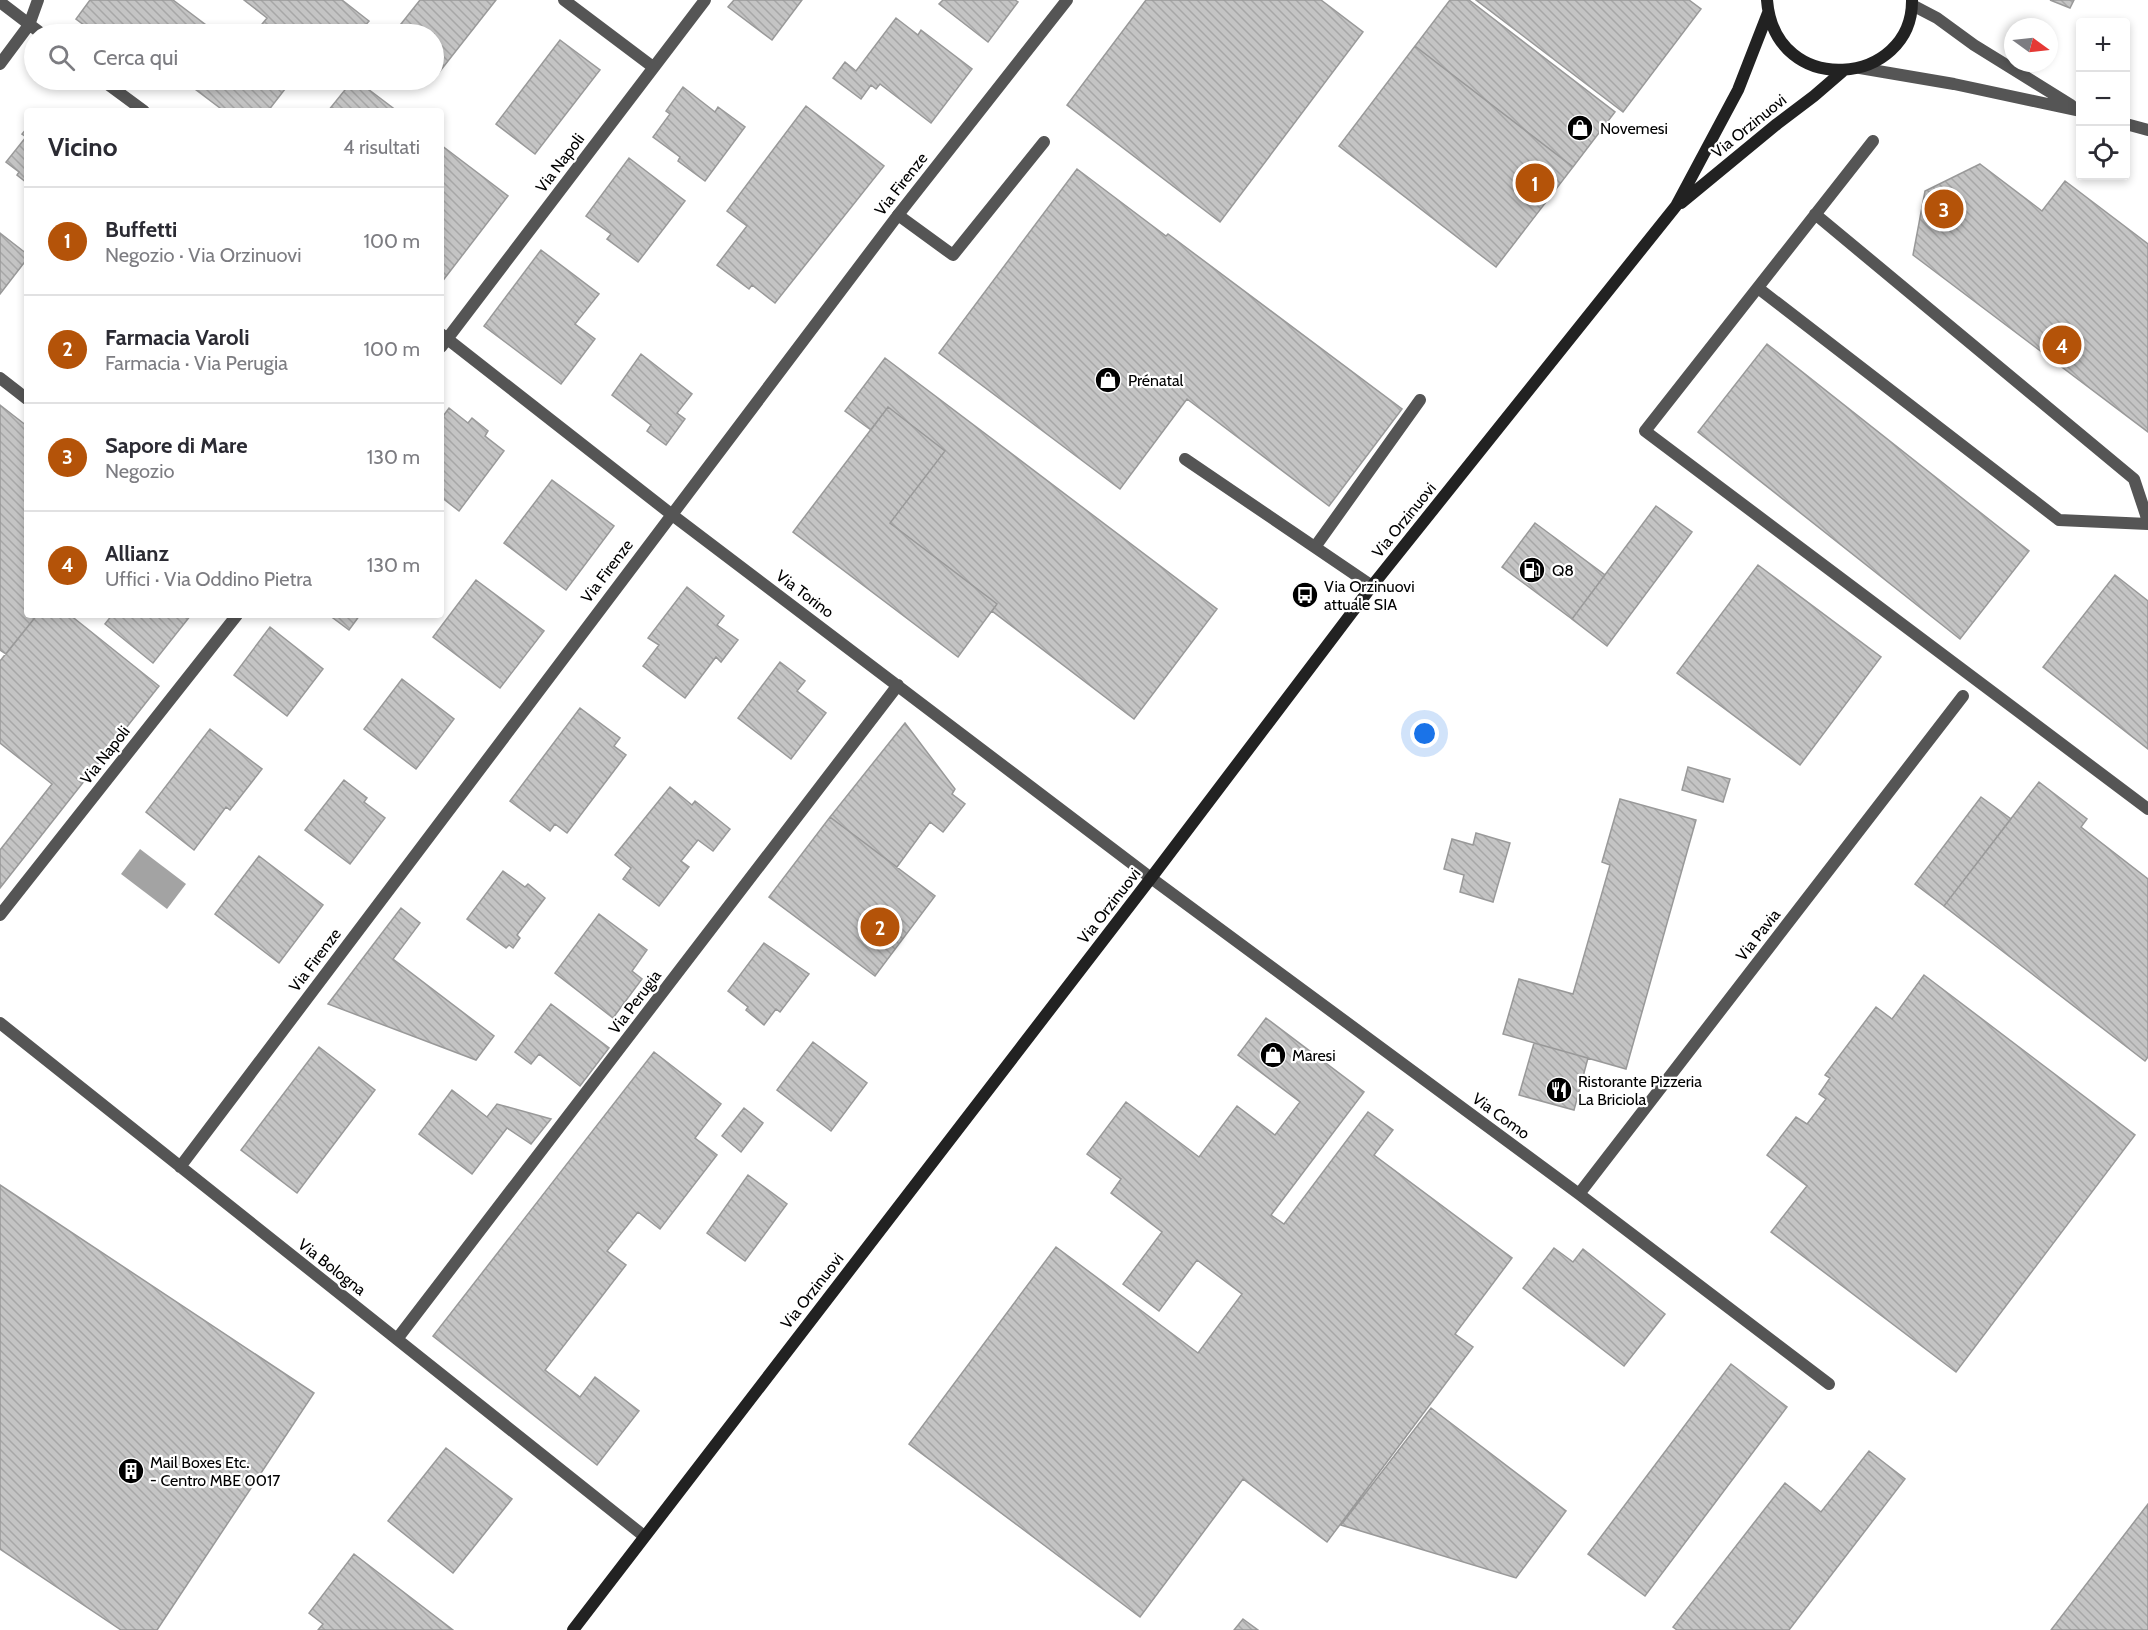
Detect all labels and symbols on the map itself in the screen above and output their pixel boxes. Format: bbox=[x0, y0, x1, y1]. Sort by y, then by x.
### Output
north arrow bbox=[2004, 18, 2058, 72]
street label: Via Orzinuovi bbox=[1708, 90, 1790, 162]
shop icon: Novemesi bbox=[1565, 113, 1595, 143]
place label: Novemesi bbox=[1600, 119, 1668, 138]
street label: Via Napoli bbox=[532, 130, 588, 196]
street label: Via Firenze bbox=[871, 149, 931, 219]
pin: 1 bbox=[1516, 160, 1555, 206]
pin: 3 bbox=[1924, 186, 1964, 232]
pin: 4 bbox=[2042, 322, 2082, 368]
shop icon: Prénatal bbox=[1093, 365, 1123, 395]
place label: Prénatal bbox=[1128, 371, 1184, 390]
street label: Via Orzinuovi bbox=[1368, 479, 1440, 561]
street label: Via Firenze bbox=[577, 536, 637, 606]
fuel station icon: Q8 bbox=[1517, 555, 1547, 585]
place label: Q8 bbox=[1552, 561, 1574, 580]
street label: Via Torino bbox=[772, 566, 838, 622]
place label: Via Orzinuovi attuale SIA bbox=[1324, 577, 1415, 614]
bus stop icon: Via Orzinuovi attuale SIA bbox=[1290, 580, 1320, 610]
your location bbox=[1410, 719, 1439, 748]
street label: Via Napoli bbox=[76, 722, 134, 788]
street label: Via Orzinuovi bbox=[1074, 864, 1144, 948]
pin: 2 bbox=[860, 904, 900, 950]
street label: Via Pavia bbox=[1732, 905, 1784, 965]
street label: Via Firenze bbox=[285, 925, 345, 995]
street label: Via Perugia bbox=[605, 966, 665, 1038]
shop icon: Maresi bbox=[1258, 1040, 1288, 1070]
place label: Maresi bbox=[1292, 1046, 1336, 1065]
place label: Ristorante Pizzeria La Briciola bbox=[1578, 1072, 1702, 1109]
restaurant icon: Ristorante Pizzeria La Briciola bbox=[1544, 1075, 1574, 1105]
street label: Via Como bbox=[1469, 1089, 1534, 1143]
street label: Via Bologna bbox=[294, 1235, 370, 1299]
street label: Via Orzinuovi bbox=[777, 1249, 847, 1333]
place label: Mail Boxes Etc. - Centro MBE 0017 bbox=[150, 1453, 280, 1490]
building icon: Mail Boxes Etc. - Centro MBE 0017 bbox=[116, 1456, 146, 1486]

